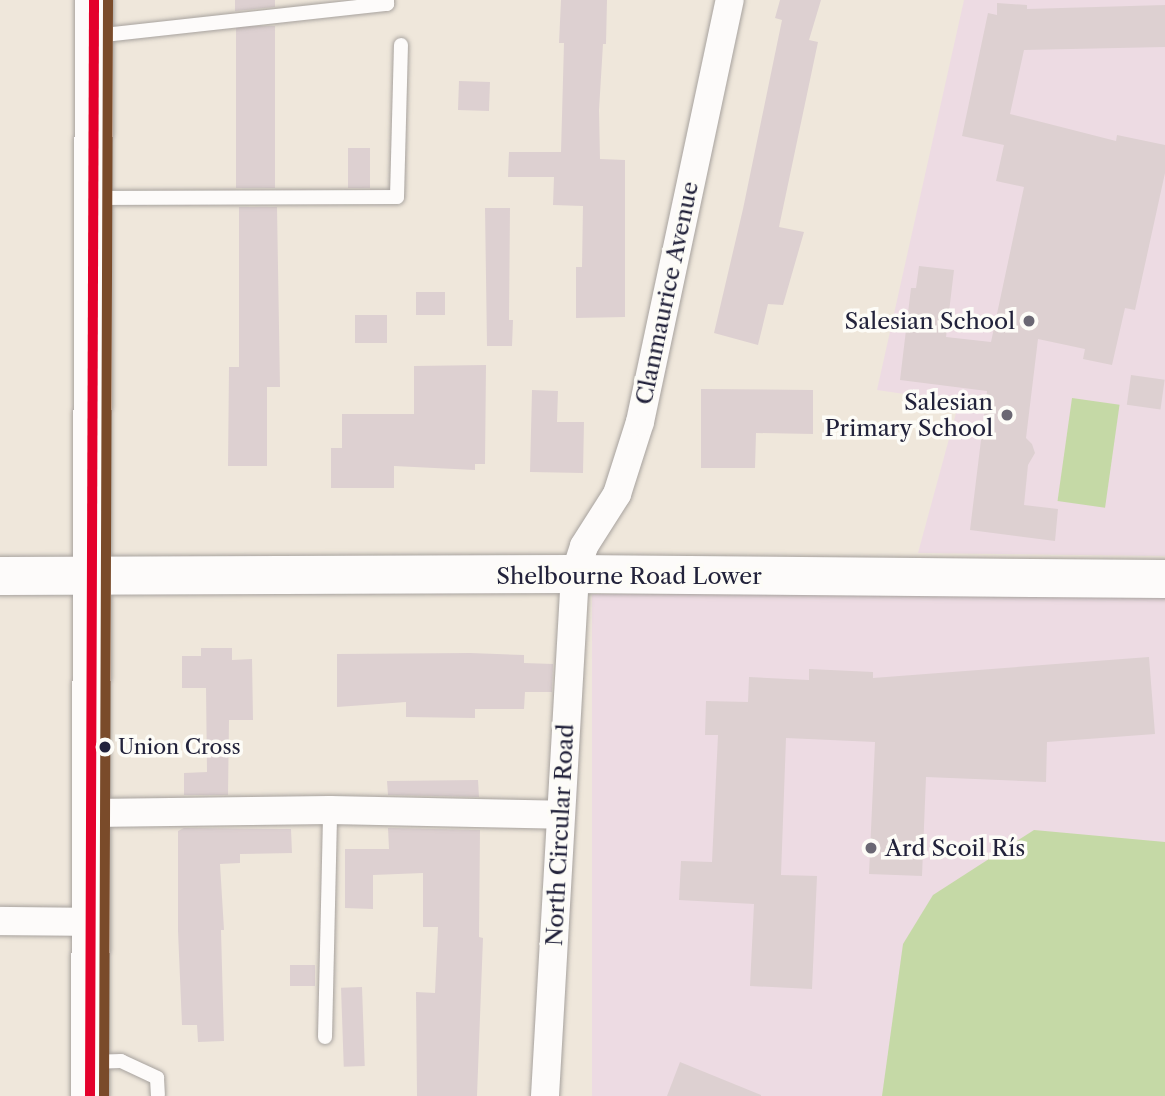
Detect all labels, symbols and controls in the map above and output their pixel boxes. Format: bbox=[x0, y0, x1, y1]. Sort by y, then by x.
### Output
street label: Clanmaurice Avenue bbox=[630, 178, 704, 408]
place label: Salesian School bbox=[845, 307, 1015, 335]
marker: Salesian School bbox=[1021, 313, 1037, 329]
place label: Salesian Primary School bbox=[824, 388, 993, 442]
marker: Salesian Primary School bbox=[999, 407, 1015, 423]
street label: Shelbourne Road Lower bbox=[496, 562, 762, 590]
street label: North Circular Road bbox=[540, 723, 580, 947]
place label: Union Cross bbox=[118, 734, 241, 760]
marker: Union Cross bbox=[98, 740, 112, 754]
place label: Ard Scoil Rís bbox=[885, 834, 1025, 862]
marker: Ard Scoil Rís bbox=[863, 840, 879, 856]

